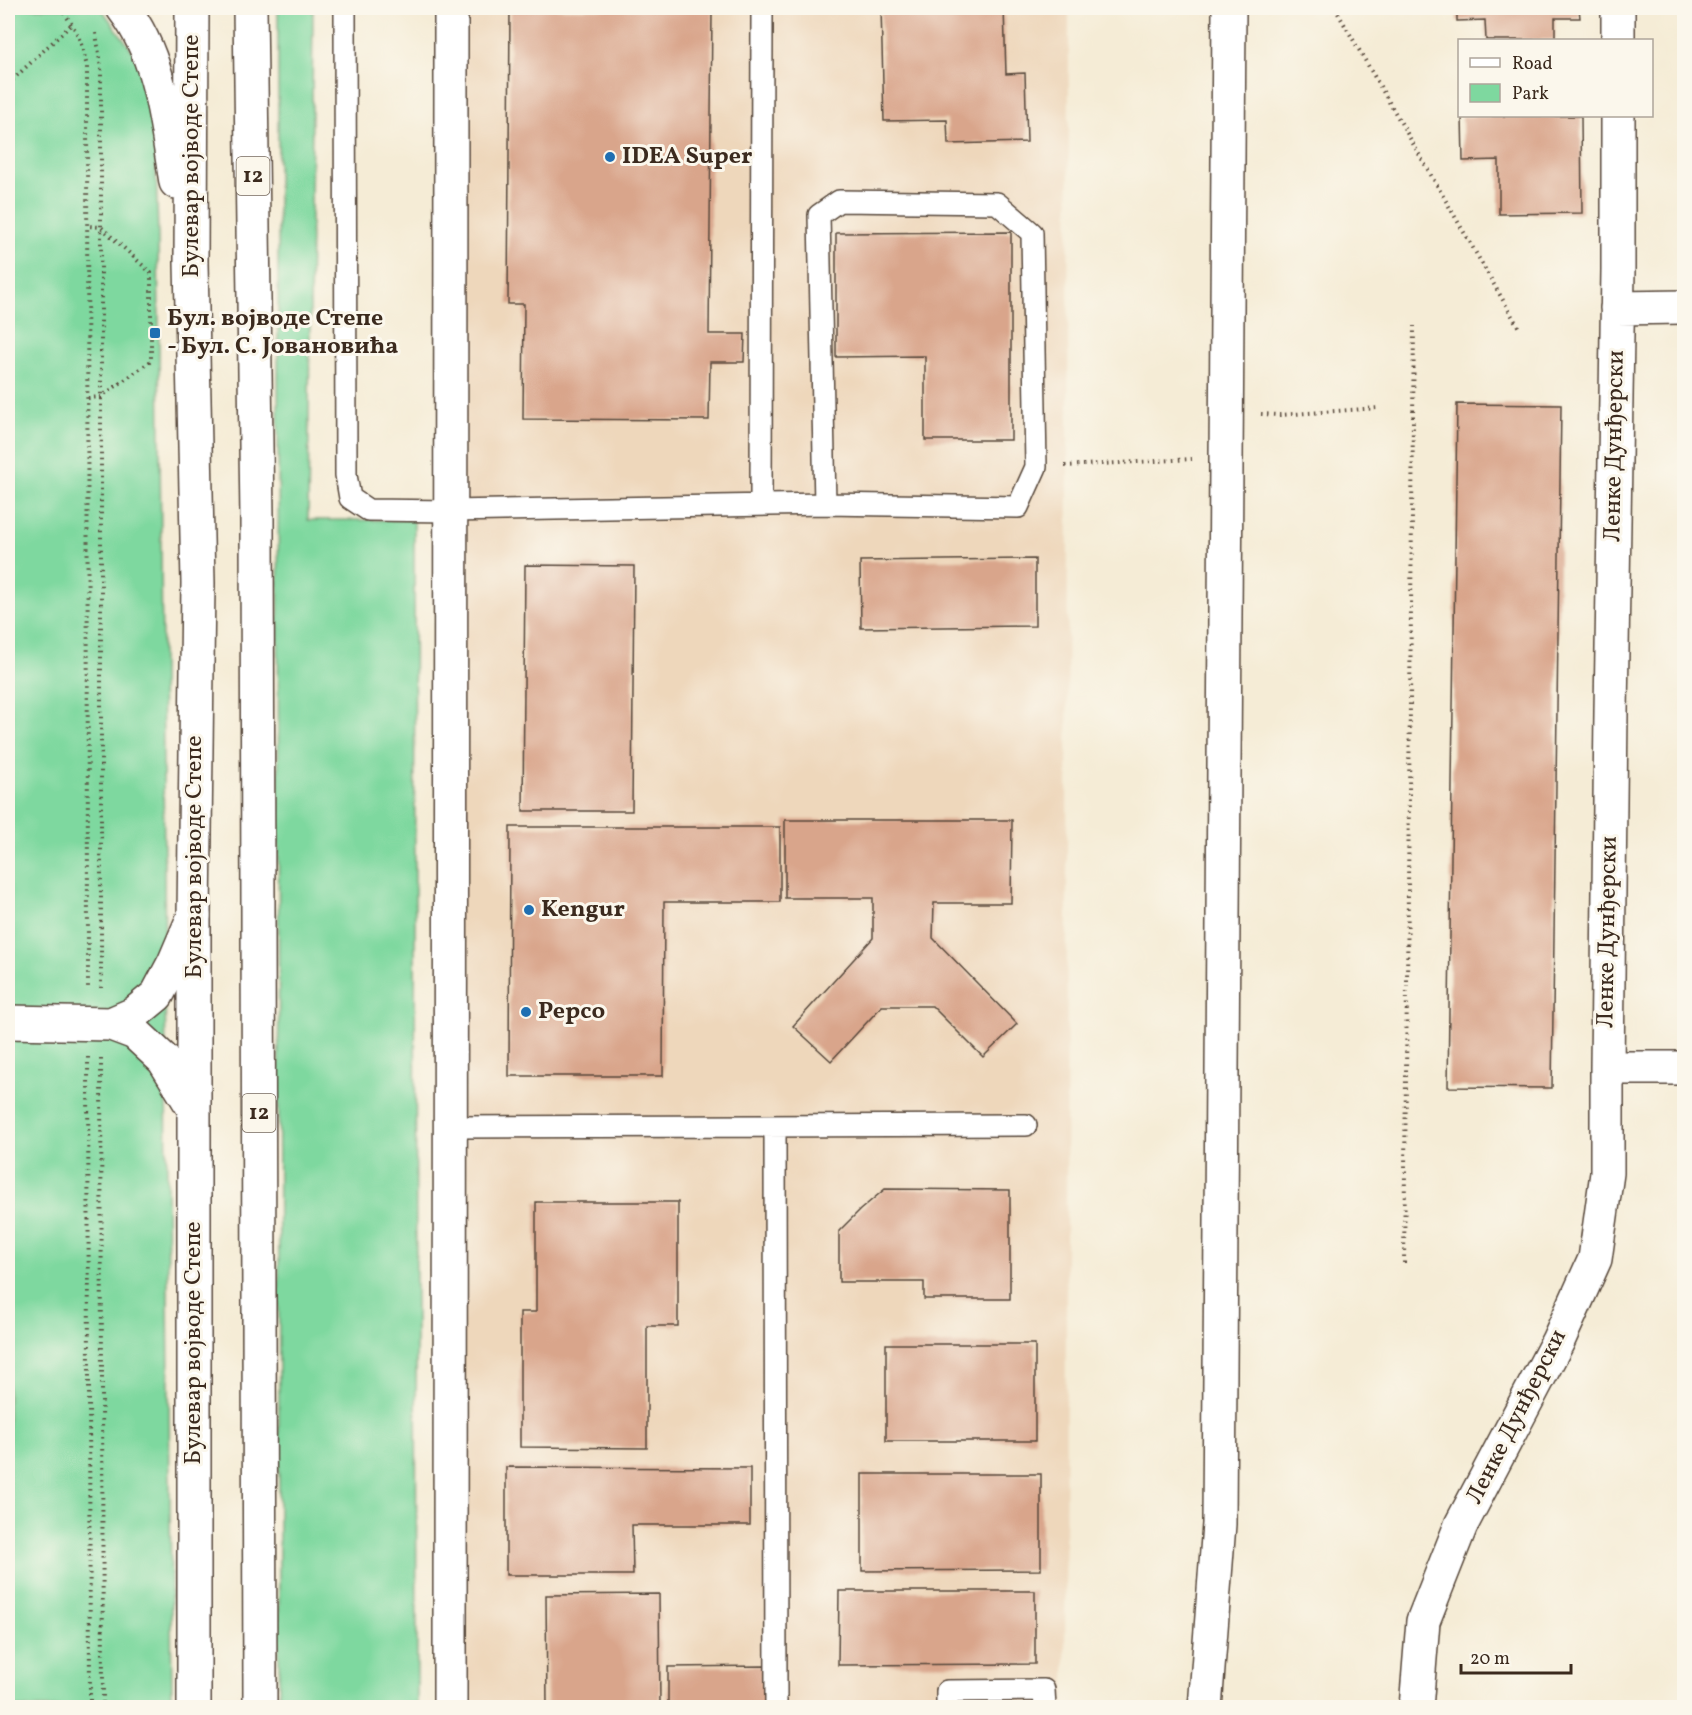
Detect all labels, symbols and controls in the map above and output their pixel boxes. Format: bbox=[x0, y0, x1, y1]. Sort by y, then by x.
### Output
street label: Булевар војводе Степе bbox=[175, 34, 209, 278]
legend bbox=[1458, 39, 1653, 117]
text: Road bbox=[1512, 52, 1553, 77]
text: Park bbox=[1512, 82, 1549, 107]
place label: IDEA Super bbox=[622, 140, 752, 174]
marker: IDEA Super bbox=[603, 150, 617, 164]
road number: 12 bbox=[236, 157, 270, 195]
place label: Бул. војводе Степе - Бул. С. Јовановића bbox=[167, 302, 398, 364]
marker: Бул. војводе Степе - Бул. С. Јовановића bbox=[148, 326, 162, 340]
street label: Ленке Дунђерски bbox=[1596, 350, 1634, 542]
street label: Булевар војводе Степе bbox=[178, 735, 212, 979]
street label: Ленке Дунђерски bbox=[1589, 836, 1627, 1028]
place label: Kengur bbox=[541, 893, 625, 927]
marker: Kengur bbox=[522, 903, 536, 917]
place label: Pepco bbox=[538, 995, 605, 1029]
marker: Pepco bbox=[519, 1005, 533, 1019]
road number: 12 bbox=[242, 1094, 276, 1132]
street label: Булевар војводе Степе bbox=[177, 1221, 211, 1465]
street label: Ленке Дунђерски bbox=[1458, 1324, 1576, 1510]
scale bar bbox=[1461, 1637, 1570, 1675]
text: 20 m bbox=[1470, 1647, 1510, 1672]

